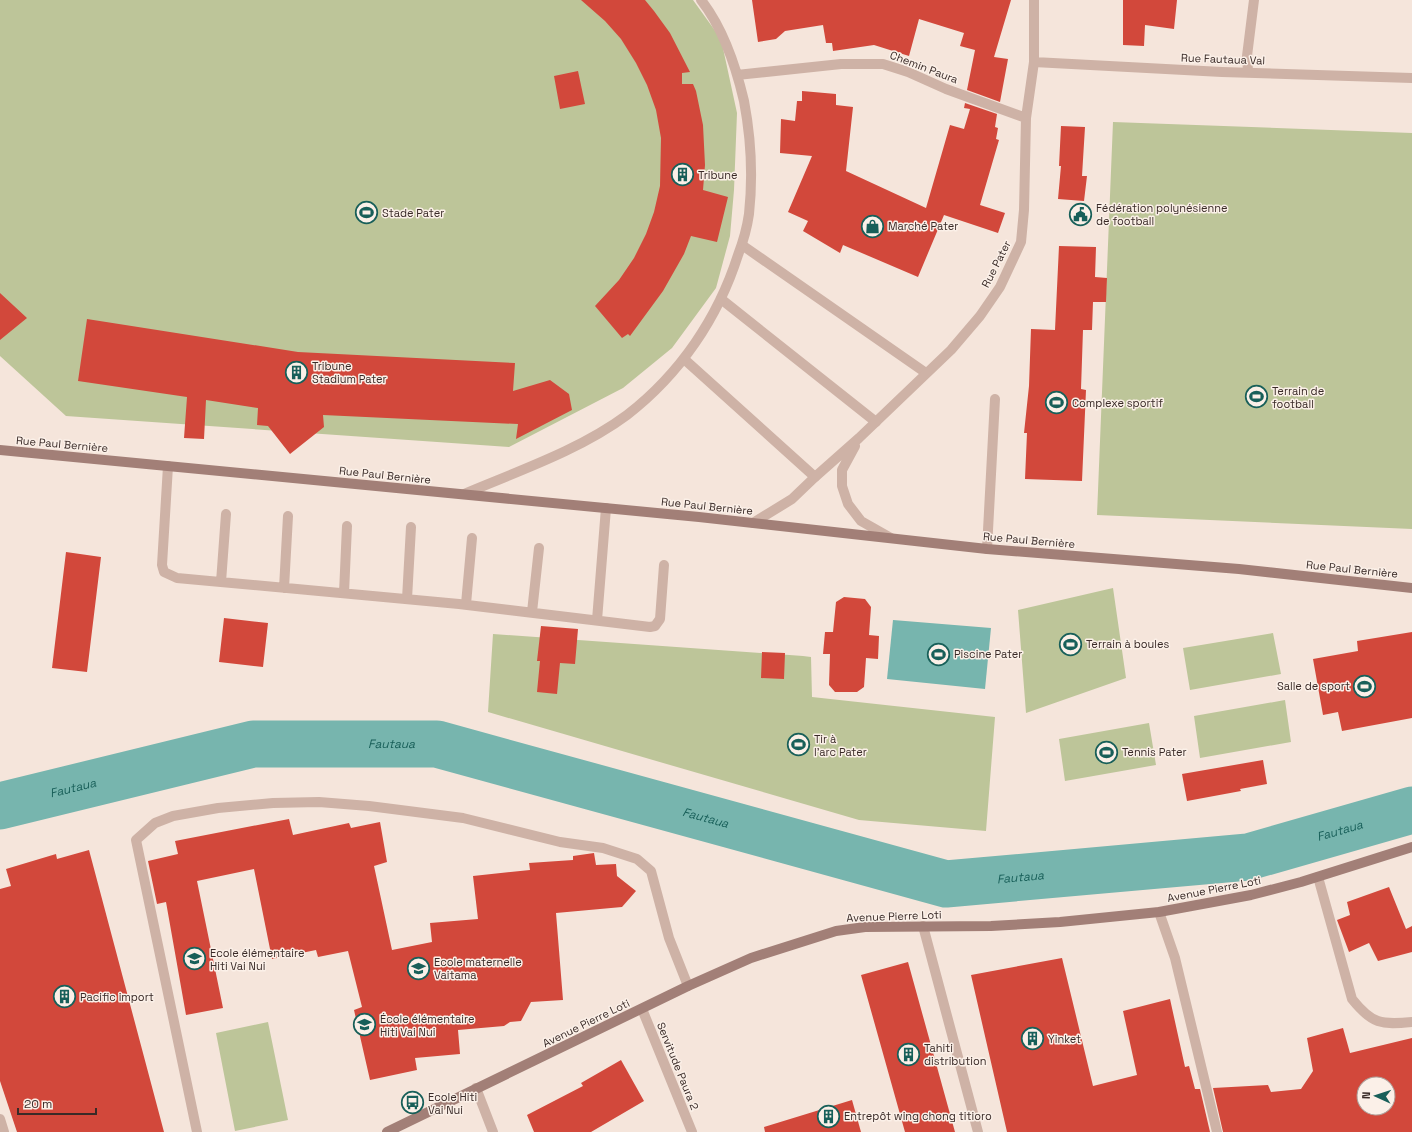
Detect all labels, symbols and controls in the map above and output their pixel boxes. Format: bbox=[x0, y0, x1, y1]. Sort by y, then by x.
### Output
street label: Chemin Paura bbox=[888, 48, 961, 87]
street label: Rue Fautaua Val bbox=[1181, 51, 1265, 67]
building icon: Tribune bbox=[669, 162, 695, 188]
place label: Tribune bbox=[698, 168, 738, 182]
sports icon: Stade Pater bbox=[353, 200, 379, 226]
public building icon: Fédération polynésienne de football bbox=[1067, 201, 1093, 227]
place label: Fédération polynésienne de football bbox=[1096, 201, 1228, 228]
place label: Stade Pater bbox=[382, 206, 444, 220]
shop icon: Marché Pater bbox=[860, 213, 886, 239]
place label: Marché Pater bbox=[888, 219, 958, 233]
street label: Rue Pater bbox=[978, 238, 1014, 290]
building icon: Tribune Stadium Pater bbox=[284, 359, 310, 385]
place label: Tribune Stadium Pater bbox=[312, 359, 387, 386]
sports icon: Terrain de football bbox=[1244, 384, 1270, 410]
place label: Terrain de football bbox=[1272, 384, 1324, 411]
sports icon: Complexe sportif bbox=[1043, 390, 1069, 416]
place label: Complexe sportif bbox=[1072, 396, 1163, 410]
street label: Rue Paul Bernière bbox=[15, 433, 109, 455]
street label: Rue Paul Bernière bbox=[338, 463, 432, 487]
street label: Rue Paul Bernière bbox=[660, 494, 754, 518]
street label: Rue Paul Bernière bbox=[982, 529, 1076, 551]
street label: Rue Paul Bernière bbox=[1305, 557, 1399, 581]
sports icon: Terrain à boules bbox=[1058, 631, 1084, 657]
place label: Terrain à boules bbox=[1086, 637, 1170, 651]
sports icon: Piscine Pater bbox=[926, 641, 952, 667]
place label: Piscine Pater bbox=[954, 647, 1022, 661]
sports icon: Salle de sport bbox=[1352, 673, 1378, 699]
place label: Salle de sport bbox=[1277, 679, 1350, 693]
sports icon: Tir à l'arc Pater bbox=[785, 732, 811, 758]
place label: Tir à l'arc Pater bbox=[814, 732, 867, 759]
water label: Fautaua bbox=[368, 736, 415, 752]
sports icon: Tennis Pater bbox=[1094, 739, 1120, 765]
place label: Tennis Pater bbox=[1122, 745, 1187, 759]
water label: Fautaua bbox=[48, 775, 98, 802]
water label: Fautaua bbox=[681, 804, 730, 832]
water label: Fautaua bbox=[1315, 817, 1365, 845]
water label: Fautaua bbox=[996, 867, 1045, 887]
street label: Avenue Pierre Loti bbox=[1166, 873, 1262, 905]
street label: Avenue Pierre Loti bbox=[846, 907, 942, 925]
school or university icon: Ecole élémentaire Hiti Vai Nui bbox=[182, 946, 208, 972]
place label: Ecole élémentaire Hiti Vai Nui bbox=[210, 946, 304, 973]
school or university icon: Ecole maternelle Vaitama bbox=[405, 955, 431, 981]
place label: Ecole maternelle Vaitama bbox=[434, 955, 522, 982]
building icon: Pacific import bbox=[52, 984, 78, 1010]
place label: Pacific import bbox=[80, 990, 154, 1004]
street label: Avenue Pierre Loti bbox=[540, 996, 632, 1050]
school or university icon: École élémentaire Hiti Vai Nui bbox=[351, 1012, 377, 1038]
place label: École élémentaire Hiti Vai Nui bbox=[380, 1012, 474, 1039]
street label: Servitude Paura 2 bbox=[654, 1020, 702, 1112]
building icon: Yinket bbox=[1020, 1026, 1046, 1052]
place label: Yinket bbox=[1048, 1032, 1081, 1046]
building icon: Tahiti distribution bbox=[895, 1041, 921, 1067]
place label: Tahiti distribution bbox=[924, 1041, 986, 1068]
north arrow bbox=[1356, 1076, 1396, 1116]
scale bar bbox=[18, 1090, 96, 1116]
bus stop icon: Ecole Hiti Vai Nui bbox=[399, 1090, 425, 1116]
place label: Ecole Hiti Vai Nui bbox=[428, 1090, 478, 1117]
text: N bbox=[1359, 1091, 1373, 1100]
text: 20 m bbox=[24, 1096, 52, 1112]
building icon: Entrepôt wing chong titioro bbox=[816, 1103, 842, 1129]
place label: Entrepôt wing chong titioro bbox=[844, 1109, 992, 1123]

